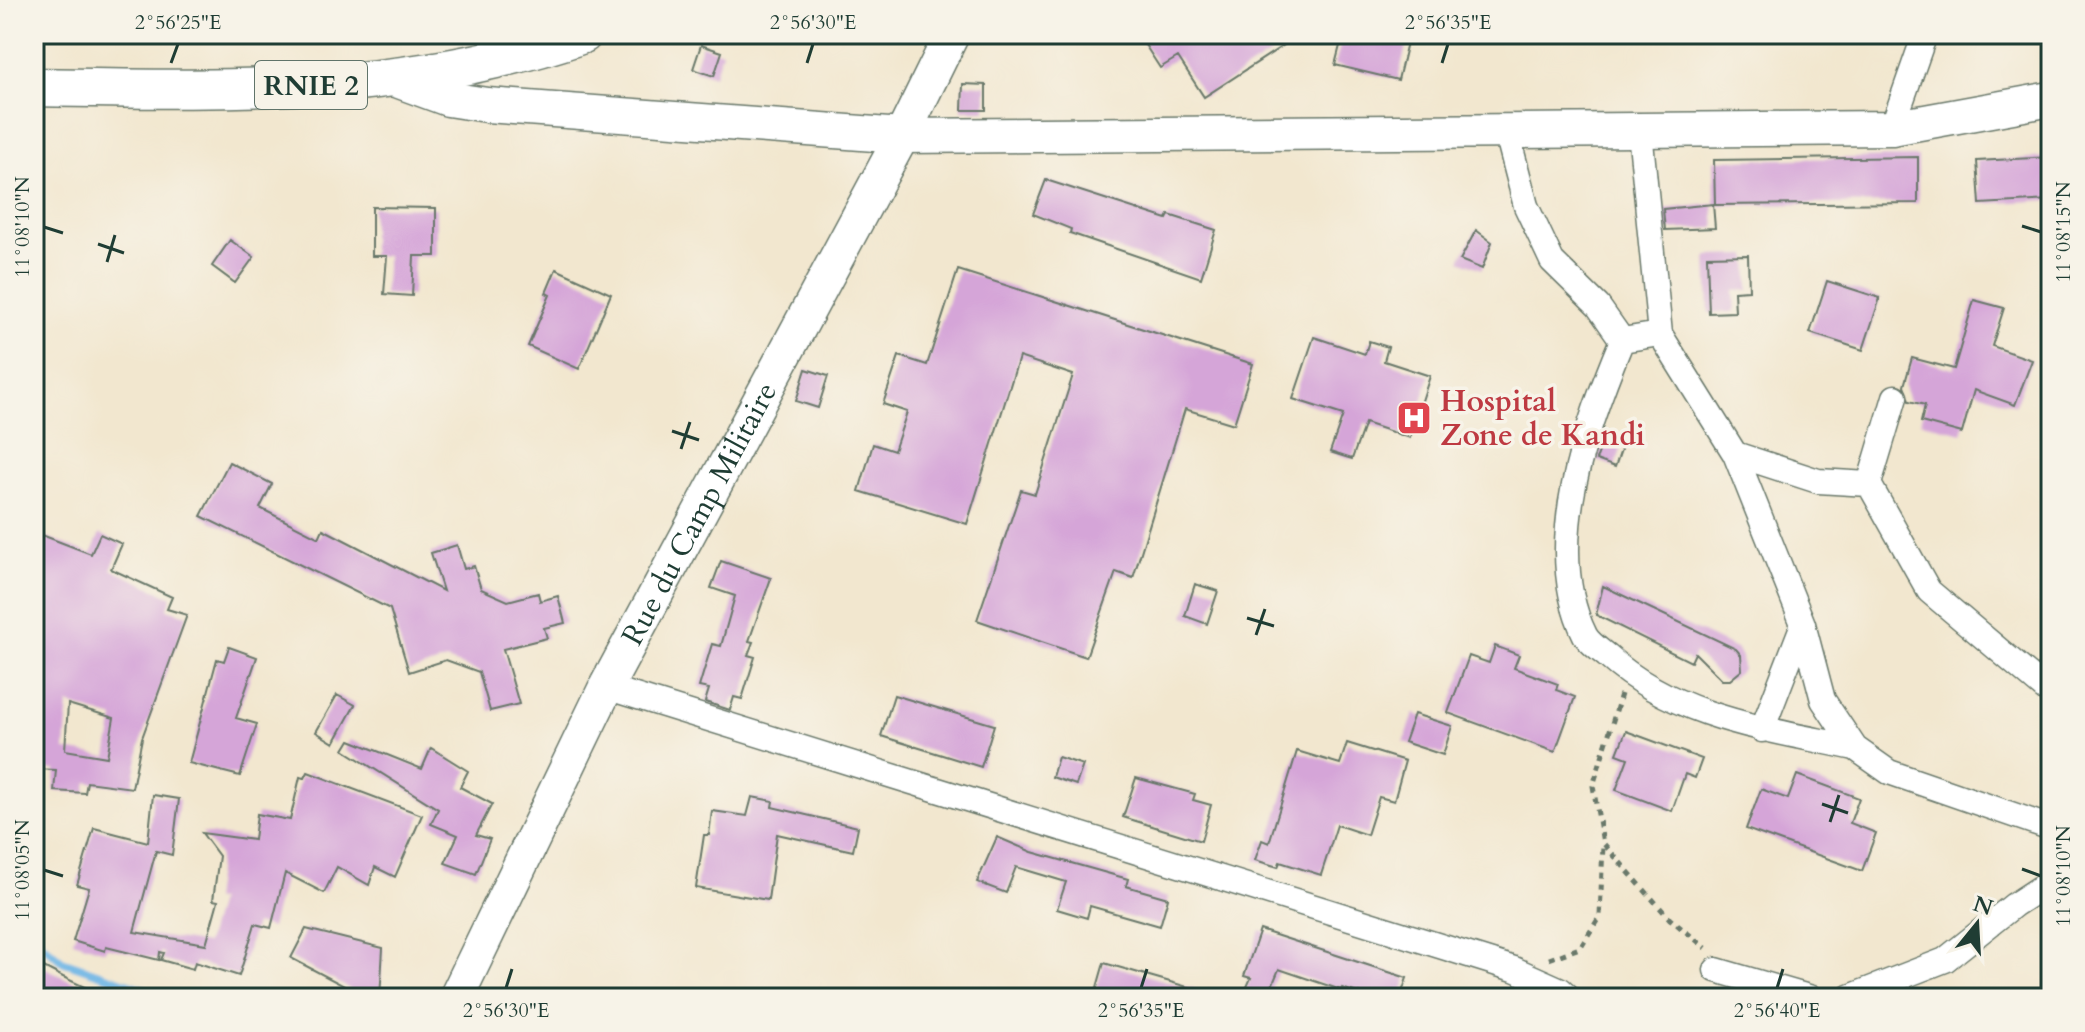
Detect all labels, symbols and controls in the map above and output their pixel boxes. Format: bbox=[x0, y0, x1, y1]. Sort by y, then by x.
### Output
text: 2°56'25"E bbox=[135, 9, 221, 36]
text: 2°56'30"E bbox=[770, 9, 856, 36]
text: 2°56'35"E bbox=[1405, 9, 1491, 36]
road number: RNIE 2 bbox=[255, 61, 367, 109]
text: 11°08'10"N bbox=[9, 176, 36, 278]
text: 11°08'15"N bbox=[2050, 181, 2077, 283]
street label: Rue du Camp Militaire bbox=[612, 375, 787, 653]
place label: Hospital Zone de Kandi bbox=[1440, 381, 1645, 456]
hospital icon: Hospital Zone de Kandi bbox=[1395, 399, 1433, 437]
text: 11°08'05"N bbox=[9, 819, 36, 921]
text: 11°08'10"N bbox=[2050, 825, 2077, 927]
north arrow bbox=[1937, 884, 2017, 964]
text: N bbox=[1969, 889, 1997, 923]
text: 2°56'30"E bbox=[463, 997, 549, 1024]
text: 2°56'35"E bbox=[1098, 997, 1184, 1024]
text: 2°56'40"E bbox=[1734, 997, 1820, 1024]

